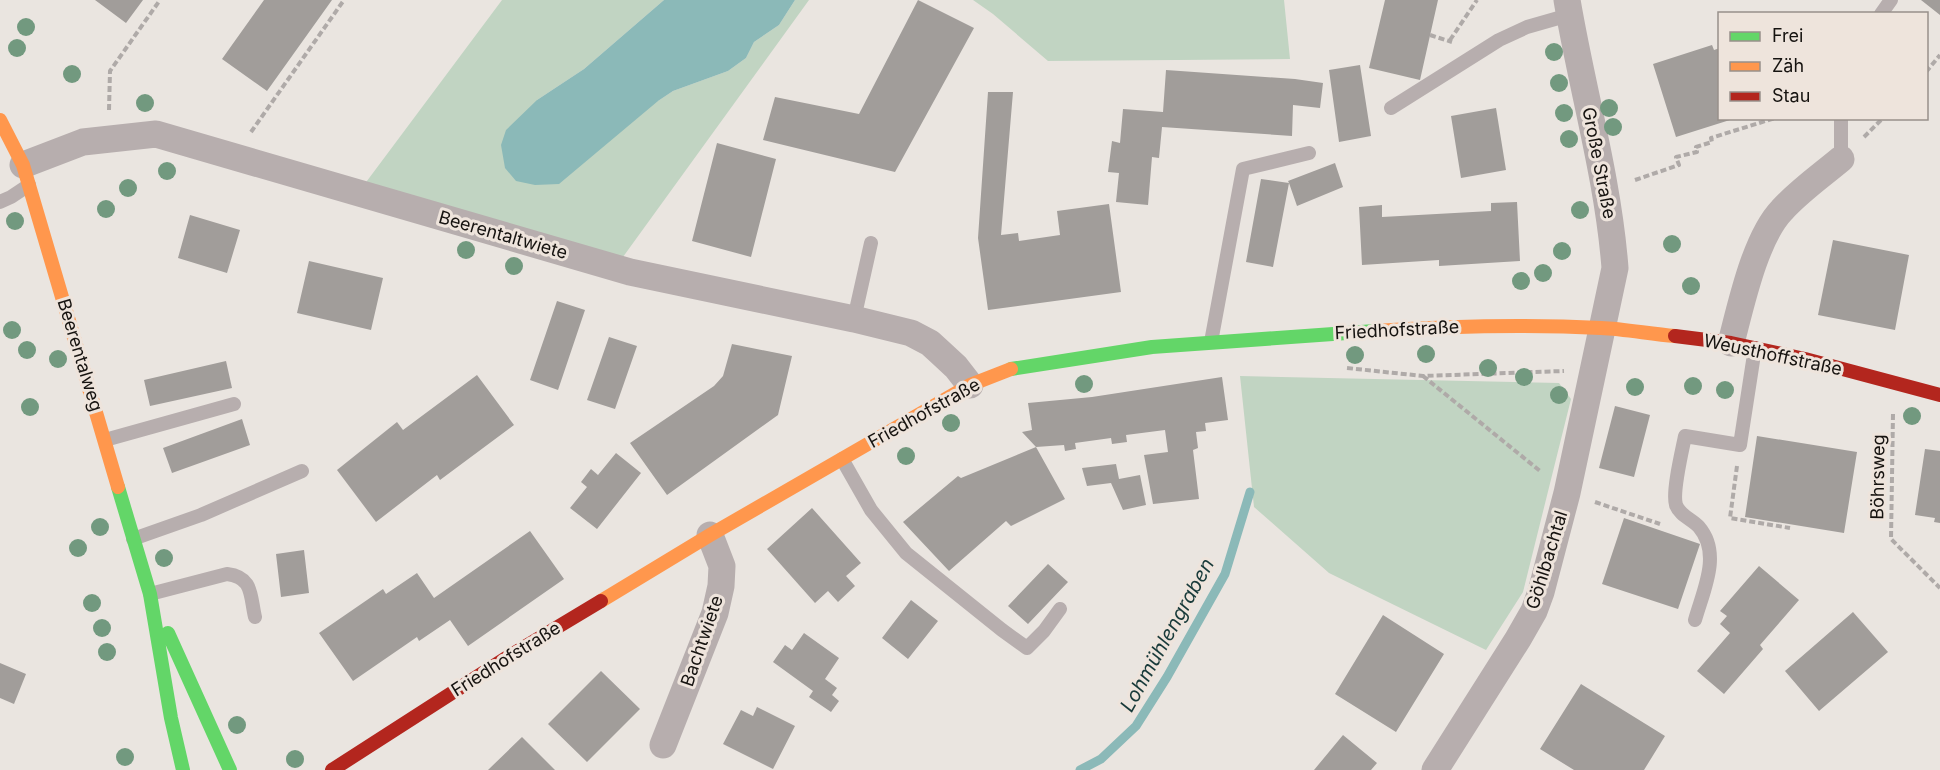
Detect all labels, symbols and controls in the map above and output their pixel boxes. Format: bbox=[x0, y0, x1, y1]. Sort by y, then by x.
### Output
legend bbox=[1718, 12, 1928, 120]
text: Frei bbox=[1772, 25, 1803, 46]
text: Zäh bbox=[1772, 55, 1804, 76]
text: Stau bbox=[1772, 85, 1810, 106]
street label: Große Straße bbox=[1578, 105, 1621, 221]
street label: Beerentaltwiete bbox=[436, 206, 570, 263]
street label: Beerentalweg bbox=[53, 296, 108, 414]
street label: Friedhofstraße bbox=[1334, 316, 1460, 343]
street label: Weusthoffstraße bbox=[1702, 330, 1844, 379]
street label: Friedhofstraße bbox=[864, 373, 983, 452]
street label: Böhrsweg bbox=[1866, 434, 1889, 520]
street label: Göhlbachtal bbox=[1522, 508, 1571, 612]
water label: Lohmühlengraben bbox=[1115, 554, 1219, 716]
street label: Bachtwiete bbox=[676, 593, 727, 689]
street label: Friedhofstraße bbox=[447, 617, 564, 700]

